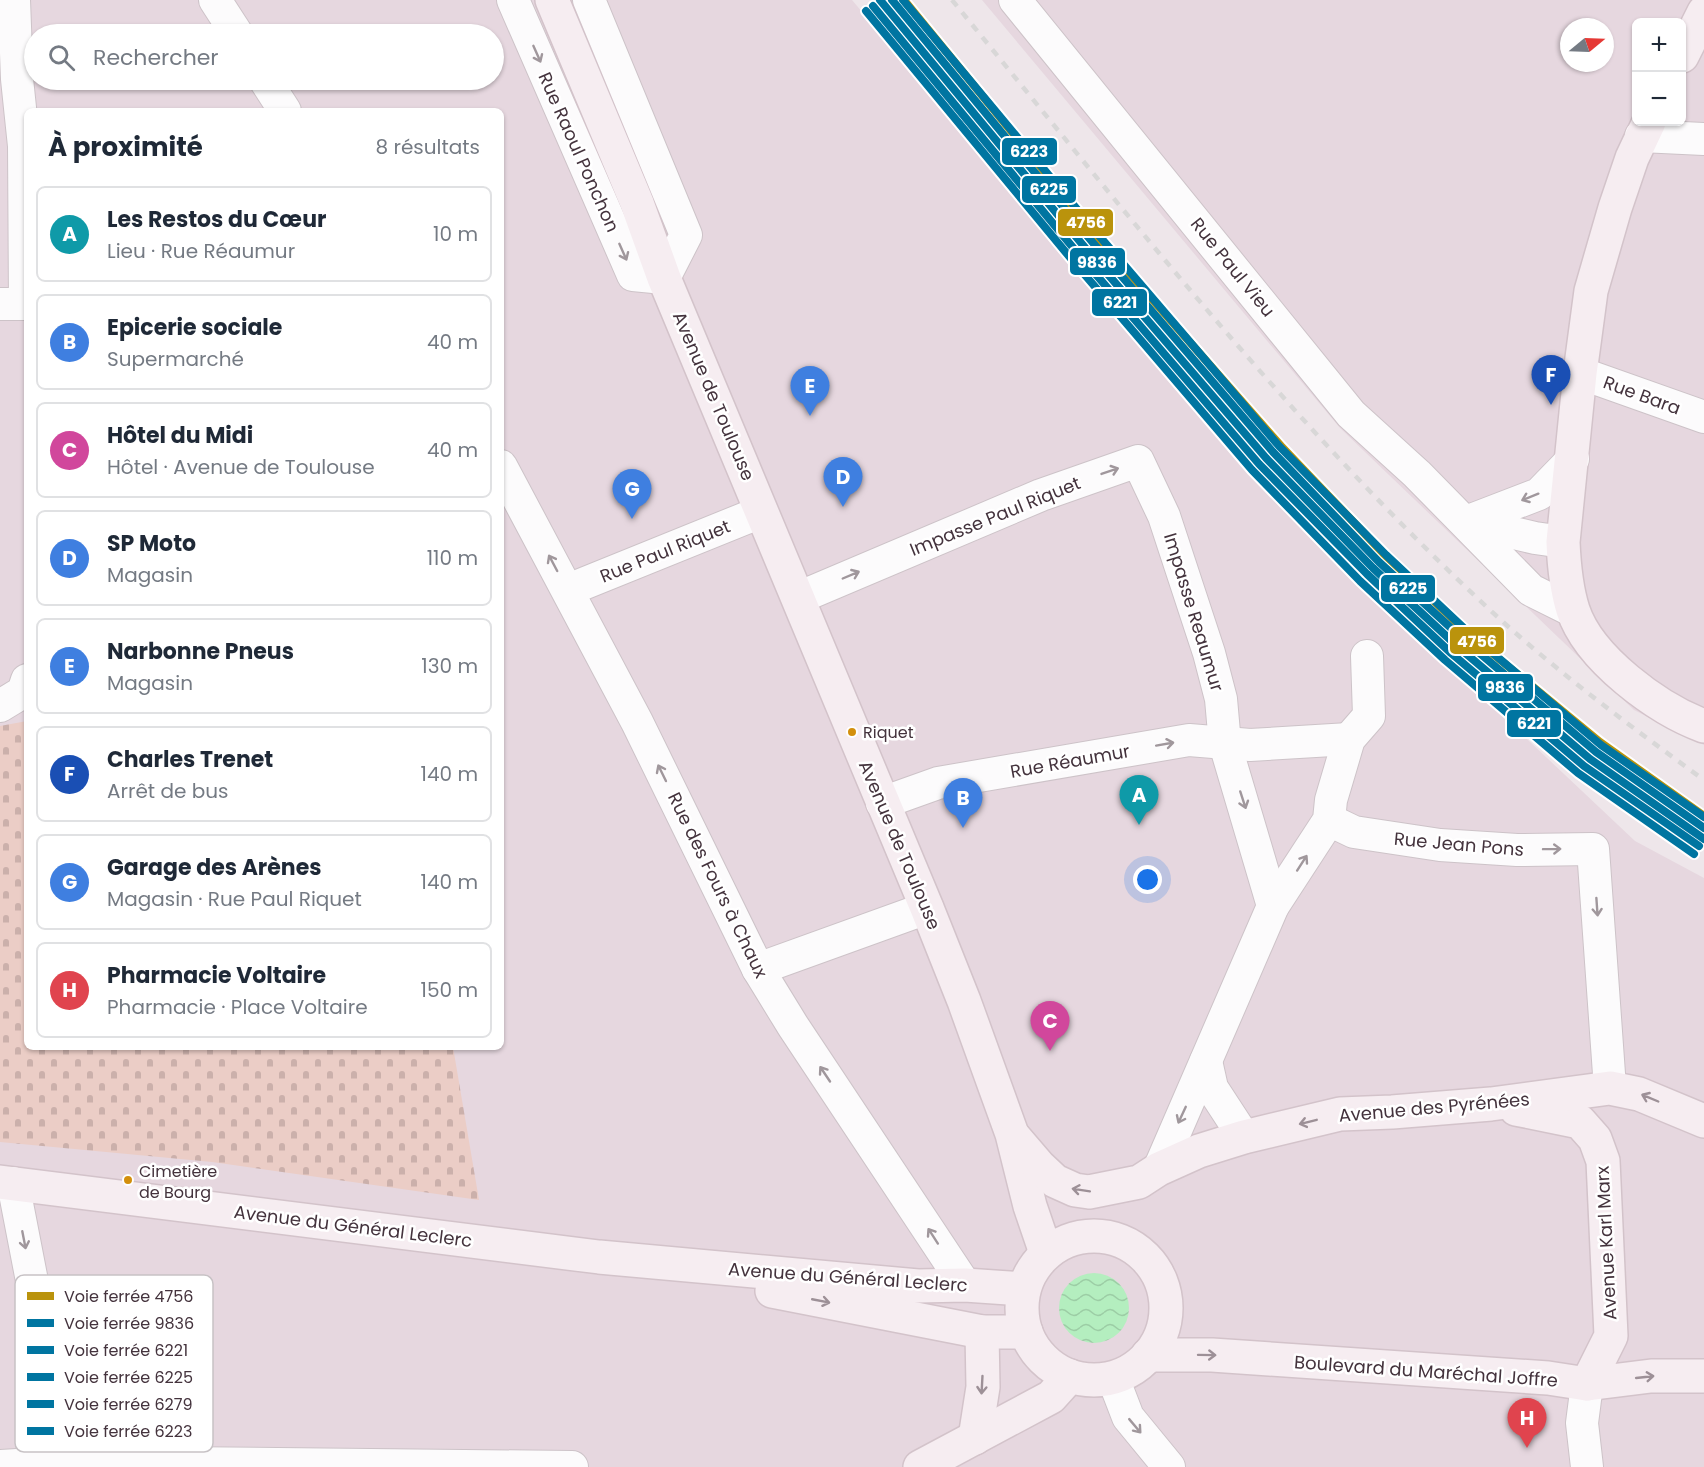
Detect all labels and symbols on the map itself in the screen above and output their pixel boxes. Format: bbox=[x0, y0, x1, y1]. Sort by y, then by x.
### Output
north arrow bbox=[1560, 18, 1614, 72]
one-way arrow bbox=[531, 44, 543, 62]
street label: Rue Raoul Ponchon bbox=[532, 68, 626, 236]
line badge: 6223 bbox=[1001, 137, 1058, 166]
text: 6223 bbox=[1010, 140, 1048, 163]
line badge: 6225 bbox=[1021, 175, 1077, 204]
text: 6225 bbox=[1030, 178, 1068, 201]
line badge: 4756 bbox=[1057, 208, 1114, 237]
text: 4756 bbox=[1066, 211, 1106, 234]
street label: Rue Paul Vieu bbox=[1185, 212, 1281, 322]
one-way arrow bbox=[618, 242, 629, 260]
line badge: 9836 bbox=[1069, 247, 1126, 276]
text: 9836 bbox=[1077, 251, 1117, 274]
line badge: 6221 bbox=[1091, 288, 1148, 317]
text: 6221 bbox=[1103, 291, 1137, 314]
street label: Avenue de Toulouse bbox=[667, 308, 761, 484]
pin: F bbox=[1532, 356, 1570, 405]
pin: E bbox=[790, 366, 830, 416]
street label: Rue Bara bbox=[1600, 369, 1684, 421]
pin: D bbox=[824, 458, 862, 507]
one-way arrow bbox=[1100, 465, 1119, 476]
pin: G bbox=[612, 470, 652, 519]
street label: Impasse Paul Riquet bbox=[906, 470, 1084, 562]
one-way arrow bbox=[1521, 492, 1539, 503]
street label: Rue Paul Riquet bbox=[596, 513, 734, 589]
street label: Impasse Reaumur bbox=[1158, 530, 1230, 695]
one-way arrow bbox=[547, 554, 559, 572]
one-way arrow bbox=[842, 569, 860, 580]
line badge: 6225 bbox=[1380, 574, 1436, 603]
text: 6225 bbox=[1389, 577, 1427, 600]
line badge: 4756 bbox=[1449, 626, 1505, 655]
text: 4756 bbox=[1457, 630, 1497, 653]
line badge: 9836 bbox=[1477, 673, 1534, 702]
text: 9836 bbox=[1485, 676, 1525, 699]
line badge: 6221 bbox=[1506, 709, 1562, 738]
text: 6221 bbox=[1517, 712, 1551, 735]
place label: Riquet bbox=[863, 721, 914, 744]
marker: Riquet bbox=[846, 726, 858, 738]
street label: Rue Réaumur bbox=[1008, 738, 1132, 784]
one-way arrow bbox=[1155, 739, 1174, 750]
street label: Avenue de Toulouse bbox=[853, 757, 947, 933]
one-way arrow bbox=[656, 765, 668, 783]
pin: A bbox=[1120, 776, 1158, 825]
pin: B bbox=[944, 778, 982, 828]
street label: Rue des Fours à Chaux bbox=[662, 788, 774, 982]
one-way arrow bbox=[1238, 790, 1249, 809]
street label: Rue Jean Pons bbox=[1393, 826, 1525, 862]
one-way arrow bbox=[1541, 844, 1561, 855]
one-way arrow bbox=[1296, 855, 1308, 872]
your location bbox=[1133, 865, 1162, 894]
one-way arrow bbox=[1592, 897, 1603, 917]
pin: C bbox=[1030, 1002, 1070, 1051]
one-way arrow bbox=[819, 1066, 831, 1083]
street label: Avenue des Pyrénées bbox=[1337, 1086, 1531, 1128]
one-way arrow bbox=[1641, 1092, 1660, 1103]
one-way arrow bbox=[1175, 1105, 1187, 1123]
one-way arrow bbox=[1298, 1116, 1317, 1128]
place label: Cimetière de Bourg bbox=[139, 1160, 217, 1204]
street label: Avenue Karl Marx bbox=[1589, 1165, 1623, 1321]
marker: Cimetière de Bourg bbox=[122, 1174, 134, 1186]
one-way arrow bbox=[1072, 1184, 1092, 1195]
street label: Avenue du Général Leclerc bbox=[232, 1199, 474, 1253]
one-way arrow bbox=[927, 1228, 939, 1245]
one-way arrow bbox=[19, 1230, 30, 1250]
street label: Avenue du Général Leclerc bbox=[727, 1256, 969, 1298]
legend bbox=[15, 1275, 213, 1452]
text: Voie ferrée 4756 bbox=[64, 1285, 193, 1308]
one-way arrow bbox=[811, 1296, 831, 1307]
text: Voie ferrée 9836 bbox=[64, 1312, 194, 1335]
text: Voie ferrée 6221 bbox=[64, 1339, 188, 1362]
one-way arrow bbox=[1196, 1349, 1216, 1361]
street label: Boulevard du Maréchal Joffre bbox=[1293, 1349, 1559, 1393]
text: Voie ferrée 6225 bbox=[64, 1366, 193, 1389]
one-way arrow bbox=[1634, 1371, 1654, 1382]
one-way arrow bbox=[977, 1375, 988, 1395]
text: Voie ferrée 6279 bbox=[64, 1393, 193, 1416]
pin: H bbox=[1508, 1398, 1546, 1448]
one-way arrow bbox=[1129, 1418, 1142, 1434]
text: Voie ferrée 6223 bbox=[64, 1420, 192, 1443]

